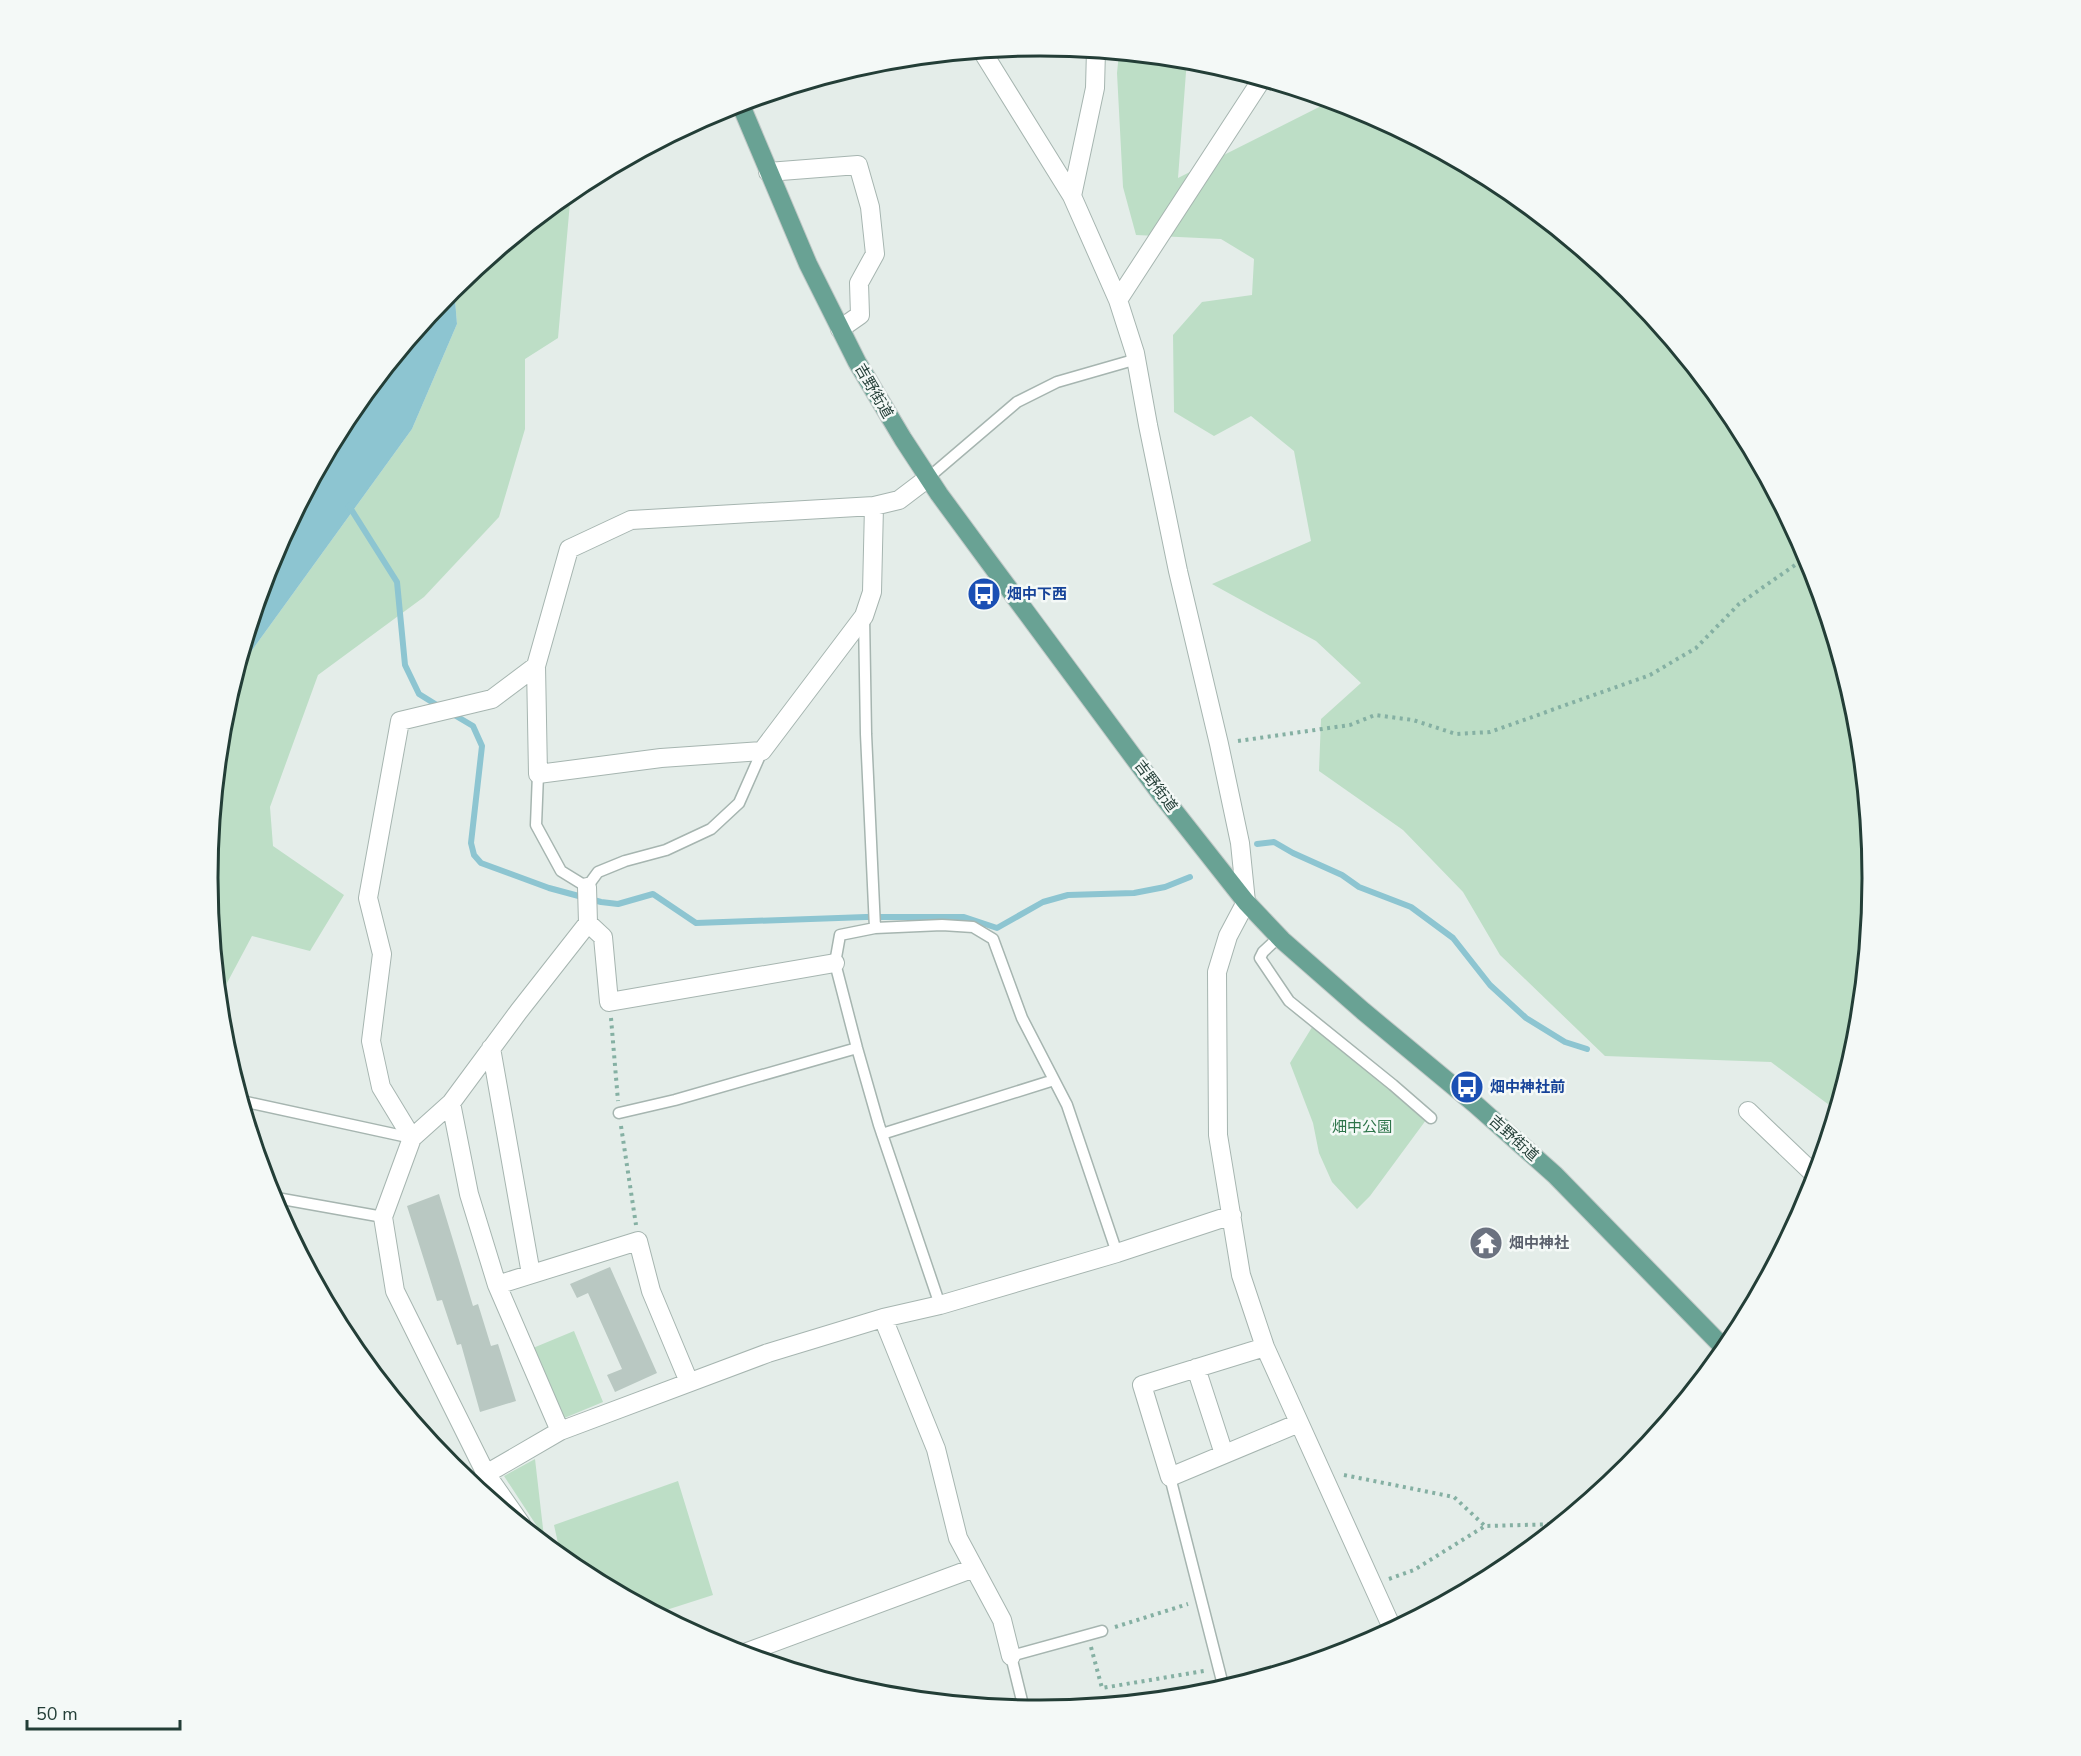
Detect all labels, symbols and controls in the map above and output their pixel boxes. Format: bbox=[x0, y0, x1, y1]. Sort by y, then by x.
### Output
street label: 吉野街道 bbox=[850, 360, 898, 422]
bus stop icon: 畑中下西 bbox=[966, 576, 1002, 612]
place label: 畑中下西 bbox=[1007, 584, 1067, 604]
street label: 吉野街道 bbox=[1130, 756, 1182, 816]
bus stop icon: 畑中神社前 bbox=[1449, 1069, 1485, 1105]
place label: 畑中神社前 bbox=[1490, 1077, 1565, 1097]
street label: 吉野街道 bbox=[1485, 1110, 1543, 1166]
park label: 畑中公園 bbox=[1332, 1117, 1392, 1137]
temple icon: 畑中神社 bbox=[1468, 1225, 1504, 1261]
place label: 畑中神社 bbox=[1509, 1233, 1569, 1253]
scale bar bbox=[27, 1693, 180, 1731]
text: 50 m bbox=[36, 1702, 78, 1726]

